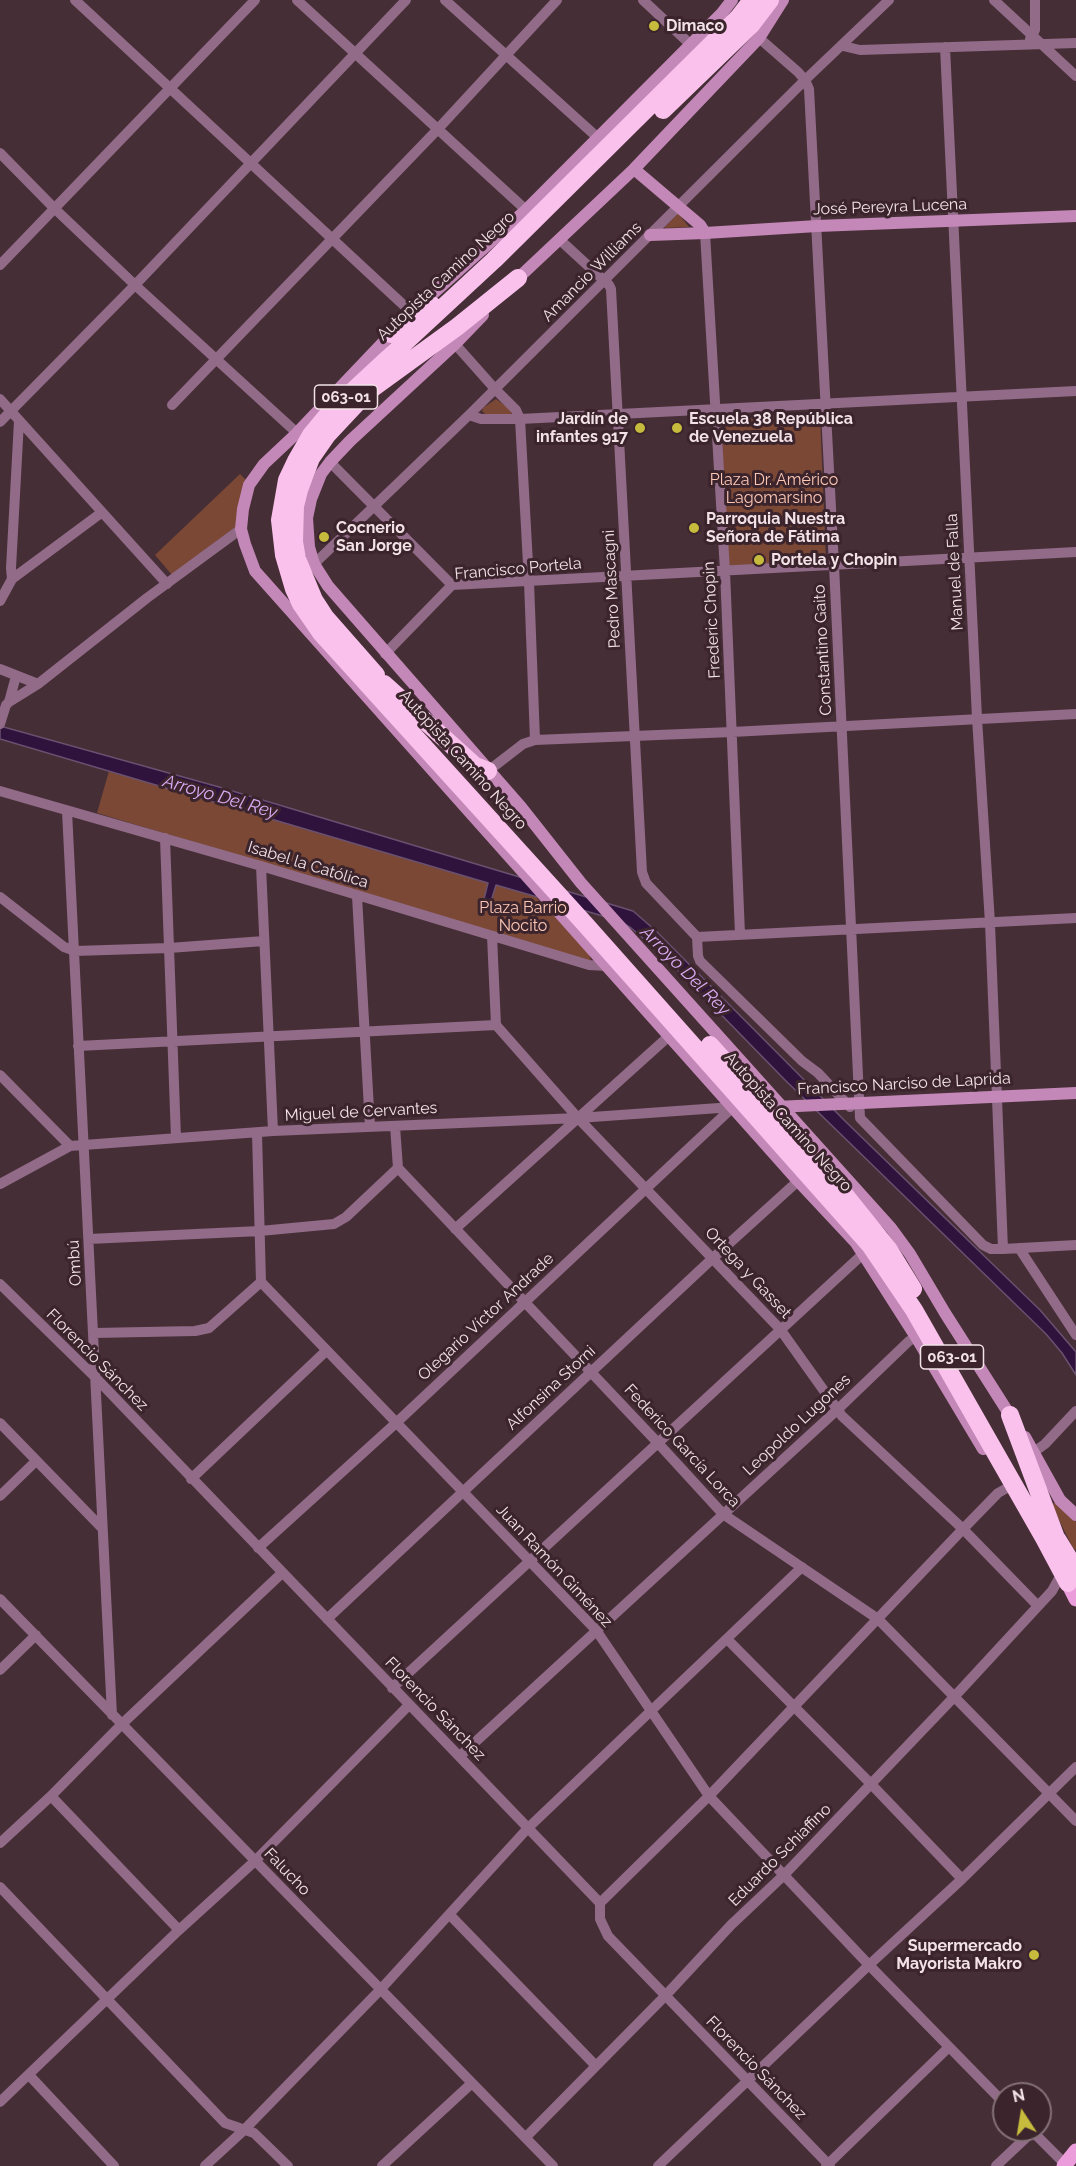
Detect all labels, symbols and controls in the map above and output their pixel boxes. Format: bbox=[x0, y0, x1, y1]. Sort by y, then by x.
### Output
place label: Dimaco bbox=[666, 16, 724, 36]
marker: Dimaco bbox=[647, 19, 661, 33]
street label: José Pereyra Lucena bbox=[813, 195, 967, 219]
street label: Autopista Camino Negro bbox=[373, 207, 519, 345]
street label: Amancio Williams bbox=[538, 218, 646, 326]
road number: 063-01 bbox=[314, 385, 378, 409]
place label: Jardín de infantes 917 bbox=[536, 409, 628, 447]
place label: Escuela 38 República de Venezuela bbox=[689, 409, 853, 447]
marker: Jardín de infantes 917 bbox=[633, 421, 647, 435]
marker: Escuela 38 República de Venezuela bbox=[670, 421, 684, 435]
park label: Plaza Dr. Américo Lagomarsino bbox=[710, 470, 838, 508]
place label: Parroquia Nuestra Señora de Fátima bbox=[706, 509, 845, 547]
street label: Manuel de Falla bbox=[942, 513, 968, 631]
place label: Cocnerio San Jorge bbox=[336, 518, 412, 556]
marker: Parroquia Nuestra Señora de Fátima bbox=[687, 521, 701, 535]
street label: Pedro Mascagni bbox=[599, 529, 625, 649]
marker: Cocnerio San Jorge bbox=[317, 530, 331, 544]
place label: Portela y Chopin bbox=[771, 550, 897, 570]
marker: Portela y Chopin bbox=[752, 553, 766, 567]
street label: Francisco Portela bbox=[454, 554, 582, 584]
street label: Frederic Chopin bbox=[699, 561, 725, 679]
street label: Constantino Gaito bbox=[810, 584, 836, 716]
street label: Autopista Camino Negro bbox=[395, 686, 531, 834]
water label: Arroyo Del Rey bbox=[160, 770, 280, 824]
street label: Isabel la Católica bbox=[245, 838, 371, 892]
park label: Plaza Barrio Nocito bbox=[479, 898, 567, 936]
water label: Arroyo Del Rey bbox=[636, 922, 734, 1020]
street label: Autopista Camino Negro bbox=[720, 1048, 856, 1196]
street label: Francisco Narciso de Laprida bbox=[797, 1069, 1011, 1099]
street label: Miguel de Cervantes bbox=[284, 1098, 438, 1126]
street label: Ortega y Gasset bbox=[701, 1223, 795, 1323]
street label: Ombú bbox=[64, 1240, 86, 1286]
street label: Olegario Víctor Andrade bbox=[414, 1249, 558, 1385]
street label: Florencio Sánchez bbox=[42, 1305, 152, 1415]
street label: Alfonsina Storni bbox=[502, 1342, 600, 1434]
road number: 063-01 bbox=[920, 1345, 984, 1369]
street label: Leopoldo Lugones bbox=[739, 1370, 855, 1480]
street label: Federico García Lorca bbox=[620, 1381, 744, 1511]
street label: Juan Ramón Giménez bbox=[492, 1500, 616, 1632]
street label: Florencio Sánchez bbox=[381, 1653, 489, 1765]
street label: Eduardo Schiaffino bbox=[725, 1800, 835, 1910]
street label: Falucho bbox=[260, 1844, 314, 1900]
place label: Supermercado Mayorista Makro bbox=[896, 1936, 1022, 1974]
marker: Supermercado Mayorista Makro bbox=[1027, 1948, 1041, 1962]
street label: Florencio Sánchez bbox=[702, 2012, 810, 2124]
north arrow bbox=[992, 2082, 1052, 2142]
text: N bbox=[1011, 2085, 1027, 2106]

